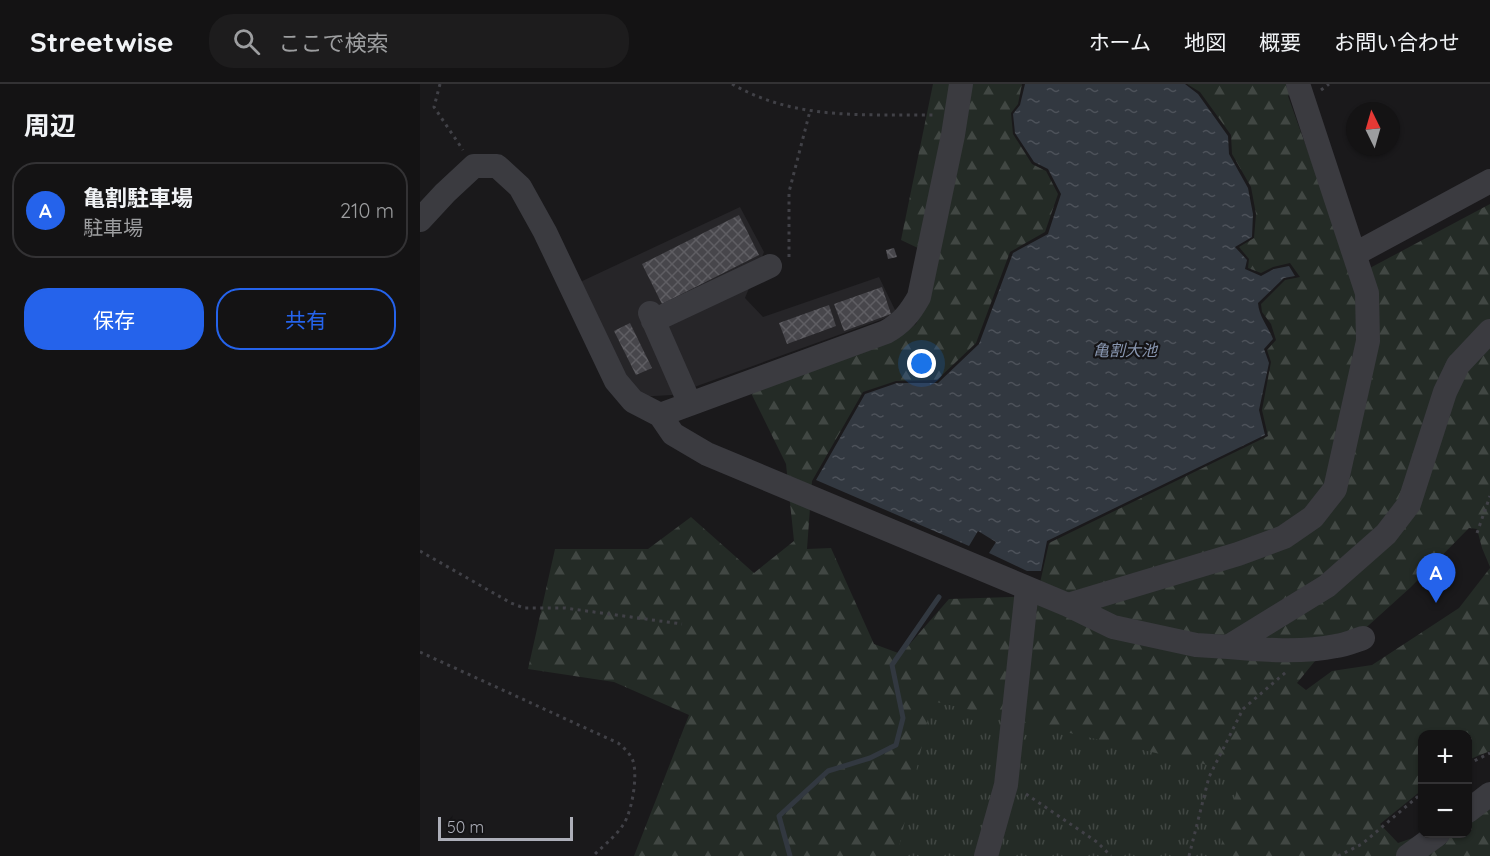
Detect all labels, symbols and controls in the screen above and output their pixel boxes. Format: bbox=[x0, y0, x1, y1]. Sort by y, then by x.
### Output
search box bbox=[209, 14, 629, 68]
text: Streetwise bbox=[30, 24, 173, 59]
icon: search bbox=[230, 25, 263, 58]
text: ここで検索 bbox=[278, 29, 388, 57]
text: ホーム bbox=[1089, 29, 1151, 55]
text: 地図 bbox=[1184, 29, 1226, 55]
text: 概要 bbox=[1259, 29, 1301, 55]
text: お問い合わせ bbox=[1334, 29, 1460, 55]
north arrow bbox=[1346, 102, 1400, 156]
text: 周辺 bbox=[24, 109, 76, 142]
text: 亀割駐車場 bbox=[83, 184, 193, 212]
text: A bbox=[39, 198, 52, 223]
text: 210 m bbox=[340, 198, 394, 223]
text: 駐車場 bbox=[83, 215, 143, 240]
button: 保存 bbox=[24, 288, 204, 350]
button: 共有 bbox=[216, 288, 396, 350]
water label: 亀割大池 bbox=[1093, 340, 1159, 360]
your location bbox=[907, 349, 936, 378]
pin: A bbox=[1416, 554, 1456, 603]
map controls bbox=[1418, 730, 1472, 838]
button: + bbox=[1418, 730, 1472, 784]
button: − bbox=[1418, 784, 1472, 838]
scale bar bbox=[438, 814, 573, 842]
text: 50 m bbox=[447, 817, 484, 837]

